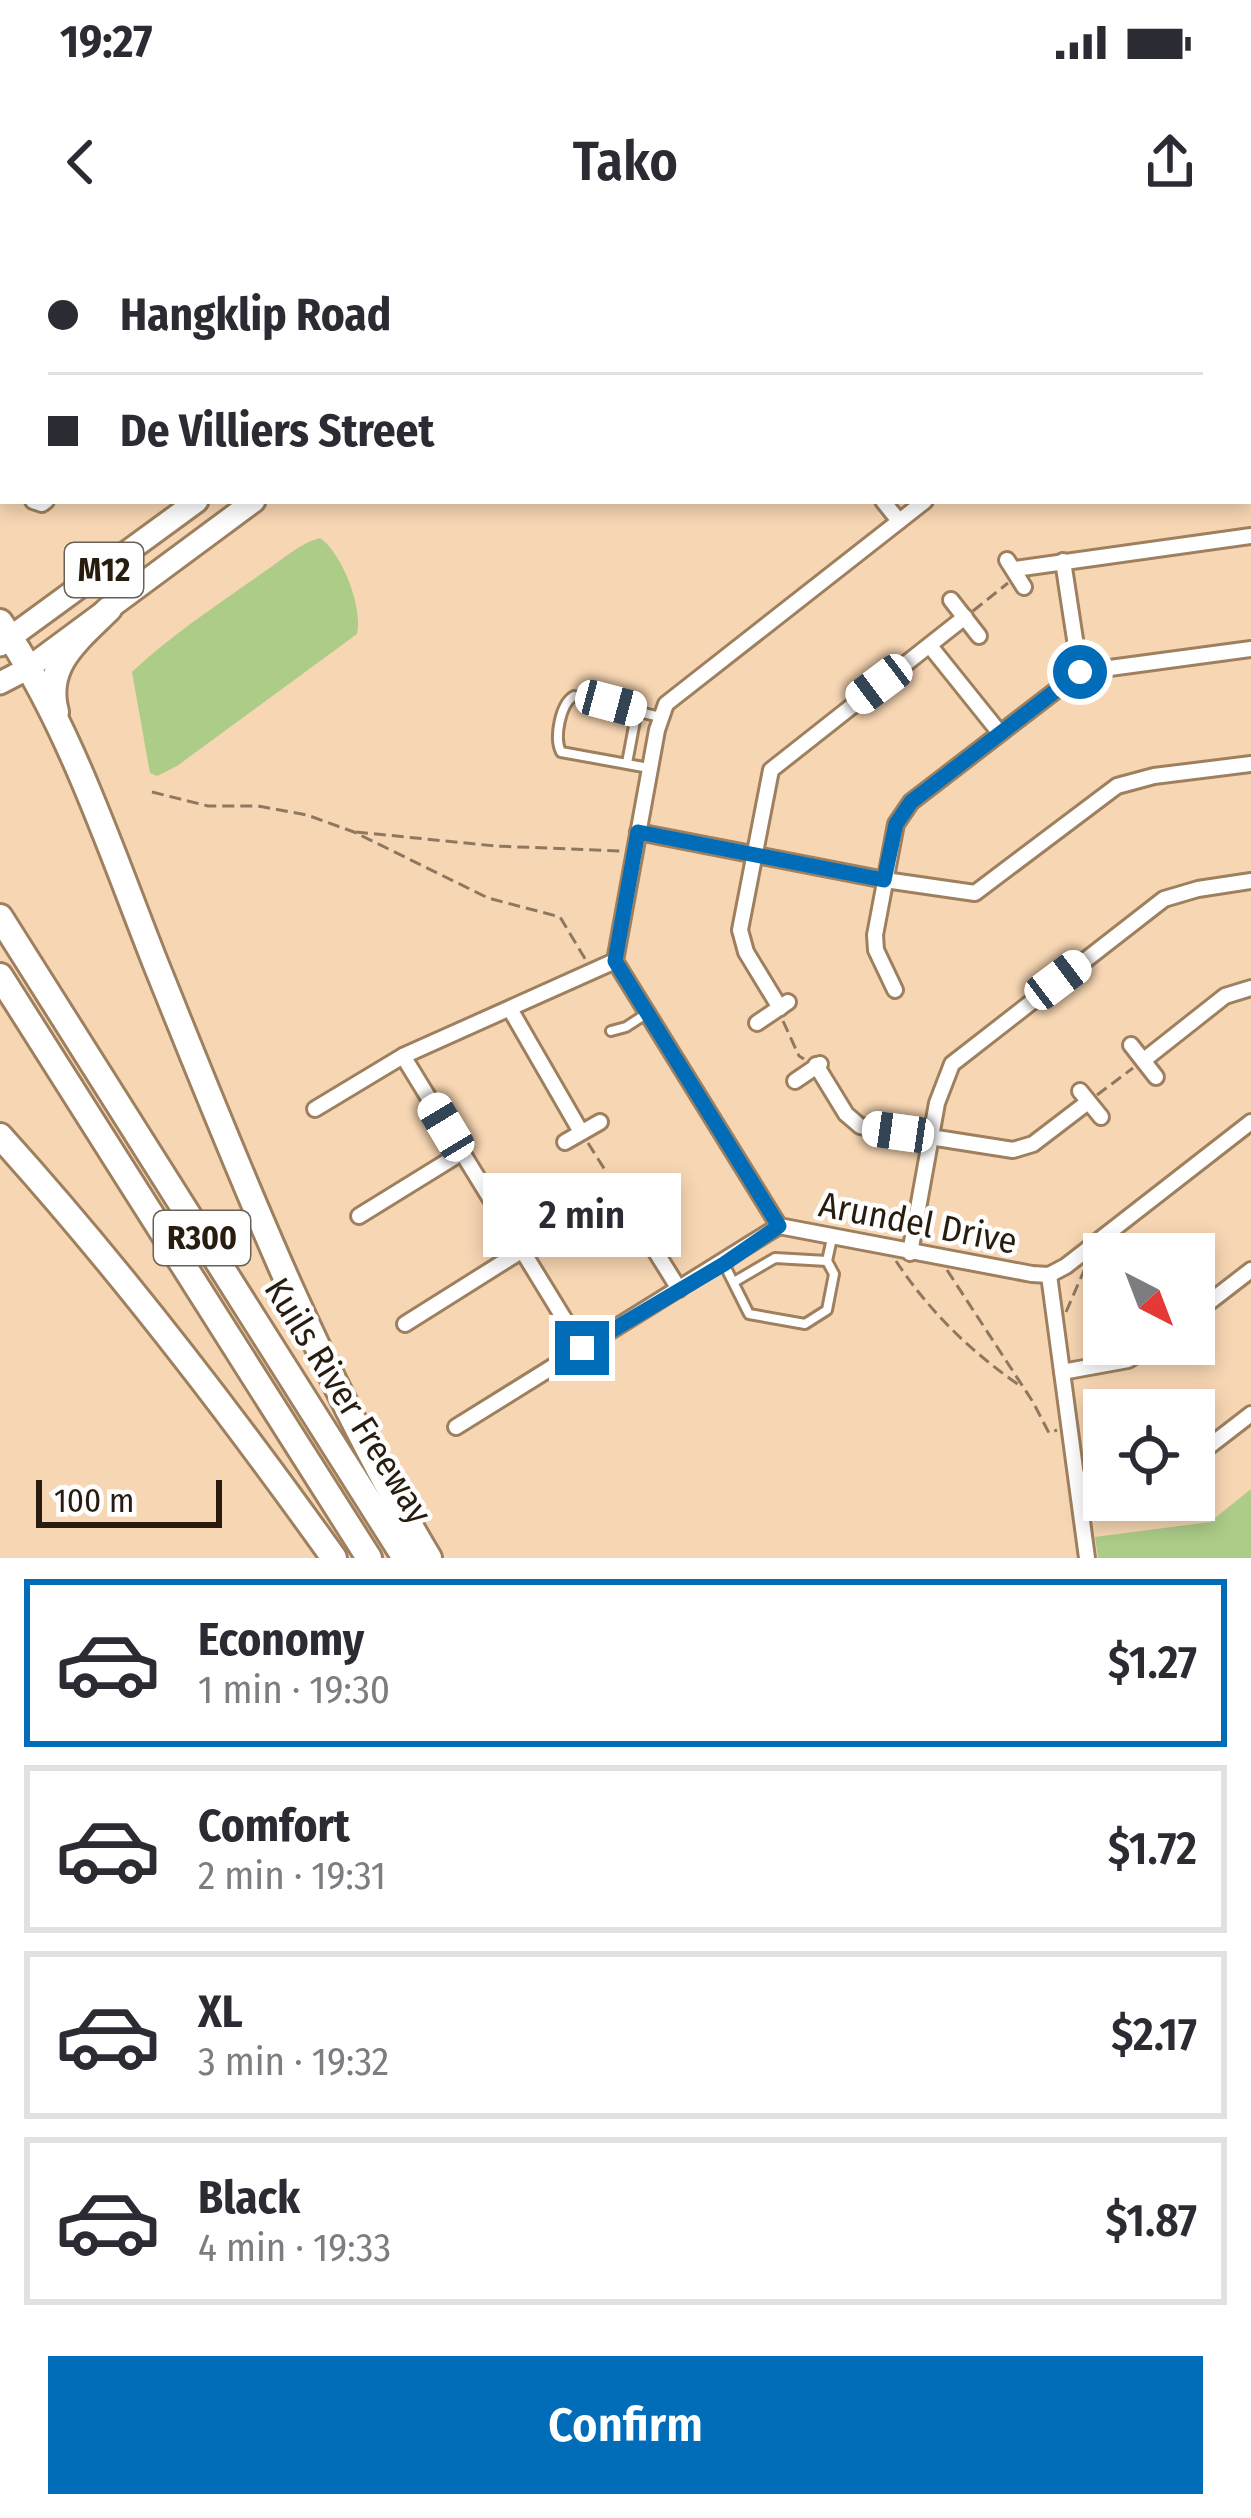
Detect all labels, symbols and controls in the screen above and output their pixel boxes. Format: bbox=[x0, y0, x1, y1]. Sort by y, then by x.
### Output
text: 19:27 bbox=[60, 15, 152, 69]
icon: back bbox=[48, 129, 114, 195]
icon: share bbox=[1137, 129, 1203, 195]
text: Tako bbox=[573, 130, 678, 194]
text: Hangklip Road bbox=[120, 288, 391, 342]
text: De Villiers Street bbox=[120, 404, 434, 458]
road number: M12 bbox=[65, 543, 143, 597]
route start bbox=[1053, 645, 1107, 699]
car bbox=[839, 648, 919, 720]
car bbox=[572, 676, 650, 730]
car bbox=[1018, 944, 1098, 1016]
car bbox=[412, 1087, 480, 1167]
car bbox=[860, 1109, 936, 1155]
callout: 2 min bbox=[483, 1174, 681, 1258]
street label: Arundel Drive bbox=[815, 1182, 1021, 1264]
text: 2 min bbox=[539, 1192, 625, 1238]
road number: R300 bbox=[154, 1211, 250, 1265]
north arrow bbox=[1083, 1233, 1215, 1365]
map controls bbox=[1083, 1233, 1215, 1521]
street label: Kuils River Freeway bbox=[255, 1270, 441, 1532]
route end bbox=[555, 1321, 609, 1375]
button: locate bbox=[1083, 1389, 1215, 1521]
scale bar bbox=[36, 1474, 222, 1527]
text: 100 m bbox=[54, 1481, 134, 1521]
icon: car bbox=[54, 1609, 162, 1717]
text: Economy bbox=[198, 1613, 364, 1667]
text: $1.27 bbox=[1108, 1636, 1197, 1690]
text: 1 min · 19:30 bbox=[198, 1667, 390, 1713]
icon: car bbox=[54, 1795, 162, 1903]
text: Comfort bbox=[198, 1799, 350, 1853]
text: $1.72 bbox=[1108, 1822, 1197, 1876]
text: 2 min · 19:31 bbox=[198, 1853, 386, 1899]
icon: car bbox=[54, 1981, 162, 2089]
text: XL bbox=[198, 1985, 243, 2039]
text: $2.17 bbox=[1111, 2008, 1197, 2062]
text: 3 min · 19:32 bbox=[198, 2039, 389, 2085]
icon: car bbox=[54, 2167, 162, 2275]
text: Black bbox=[198, 2171, 300, 2225]
text: $1.87 bbox=[1106, 2194, 1197, 2248]
text: 4 min · 19:33 bbox=[198, 2225, 391, 2271]
button: Confirm bbox=[48, 2356, 1203, 2494]

